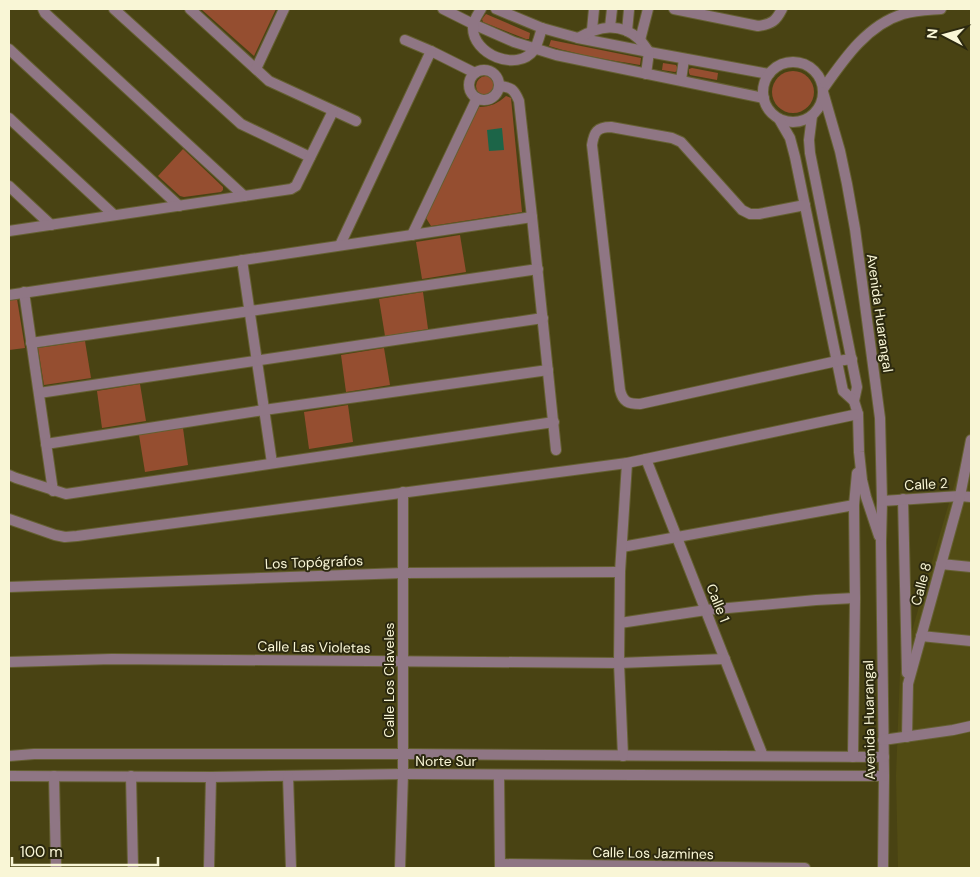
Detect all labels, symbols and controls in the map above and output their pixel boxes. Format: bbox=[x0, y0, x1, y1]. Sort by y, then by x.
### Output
north arrow bbox=[920, 10, 970, 60]
text: N bbox=[923, 28, 942, 40]
street label: Avenida Huarangal bbox=[863, 253, 897, 373]
street label: Calle 2 bbox=[904, 474, 948, 494]
street label: Los Topógrafos bbox=[265, 551, 363, 573]
street label: Calle 8 bbox=[907, 560, 935, 608]
street label: Calle 1 bbox=[702, 581, 734, 625]
street label: Calle Los Claveles bbox=[380, 622, 398, 738]
street label: Calle Las Violetas bbox=[257, 637, 371, 657]
street label: Avenida Huarangal bbox=[859, 660, 879, 780]
street label: Norte Sur bbox=[415, 752, 477, 770]
scale bar bbox=[12, 834, 159, 866]
text: 100 m bbox=[20, 842, 63, 862]
street label: Calle Los Jazmines bbox=[592, 843, 714, 863]

